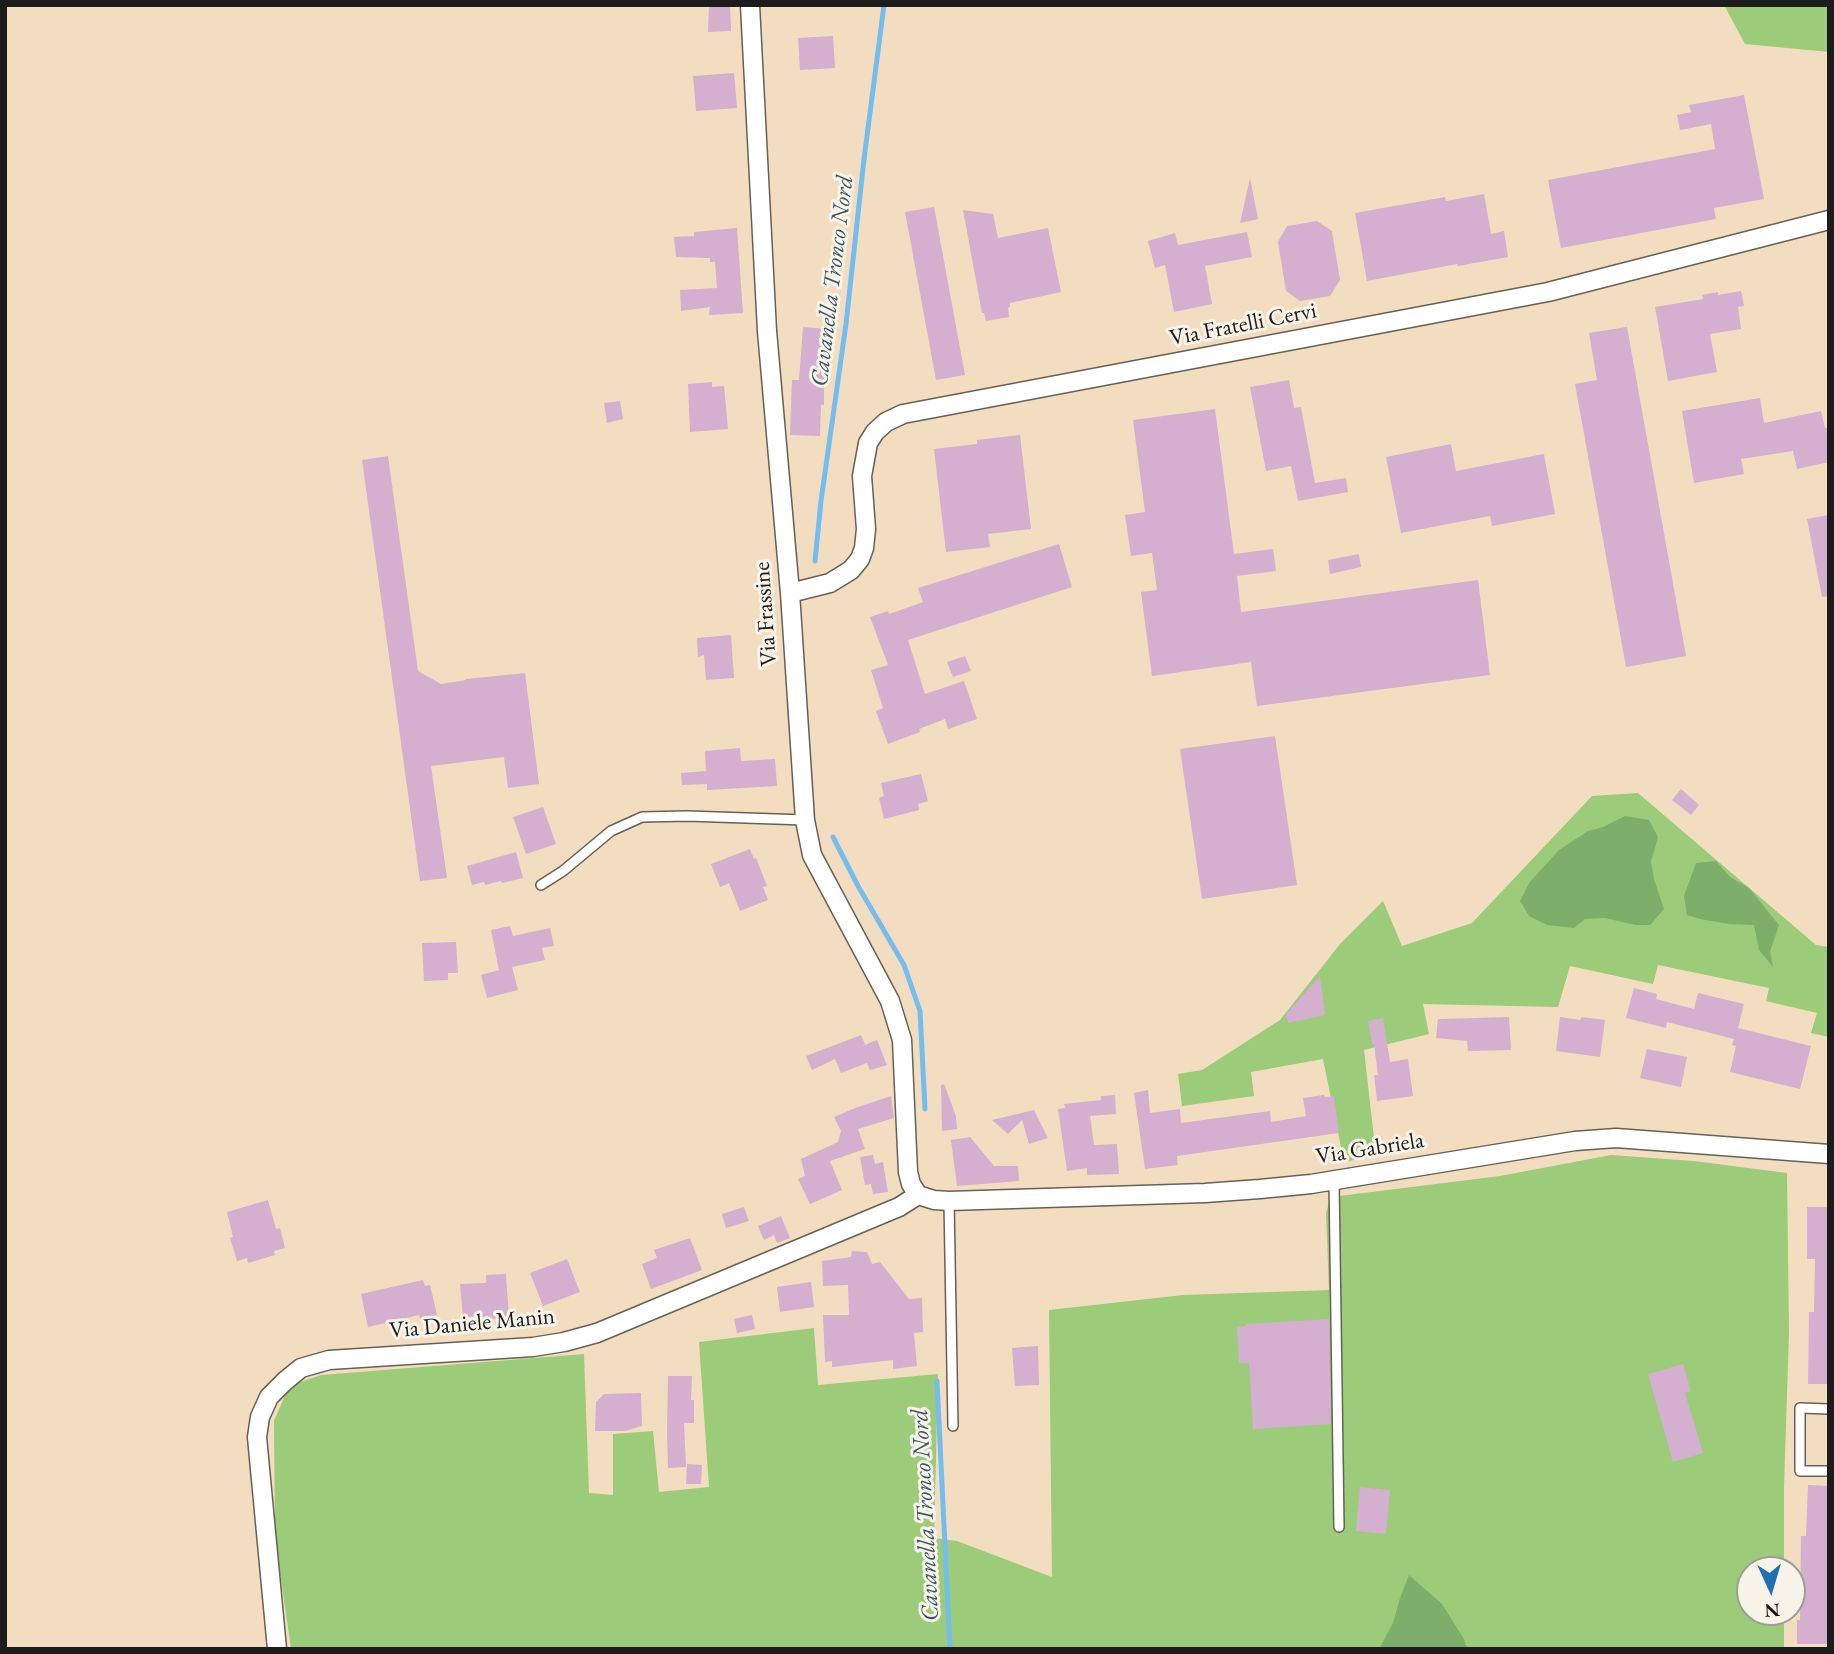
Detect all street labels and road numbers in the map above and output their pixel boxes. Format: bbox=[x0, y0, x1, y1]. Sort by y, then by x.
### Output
street label: Via Fratelli Cervi bbox=[1167, 297, 1319, 353]
street label: Via Frassine bbox=[749, 561, 783, 667]
street label: Via Gabriela bbox=[1314, 1127, 1426, 1171]
street label: Via Daniele Manin bbox=[388, 1303, 556, 1345]

